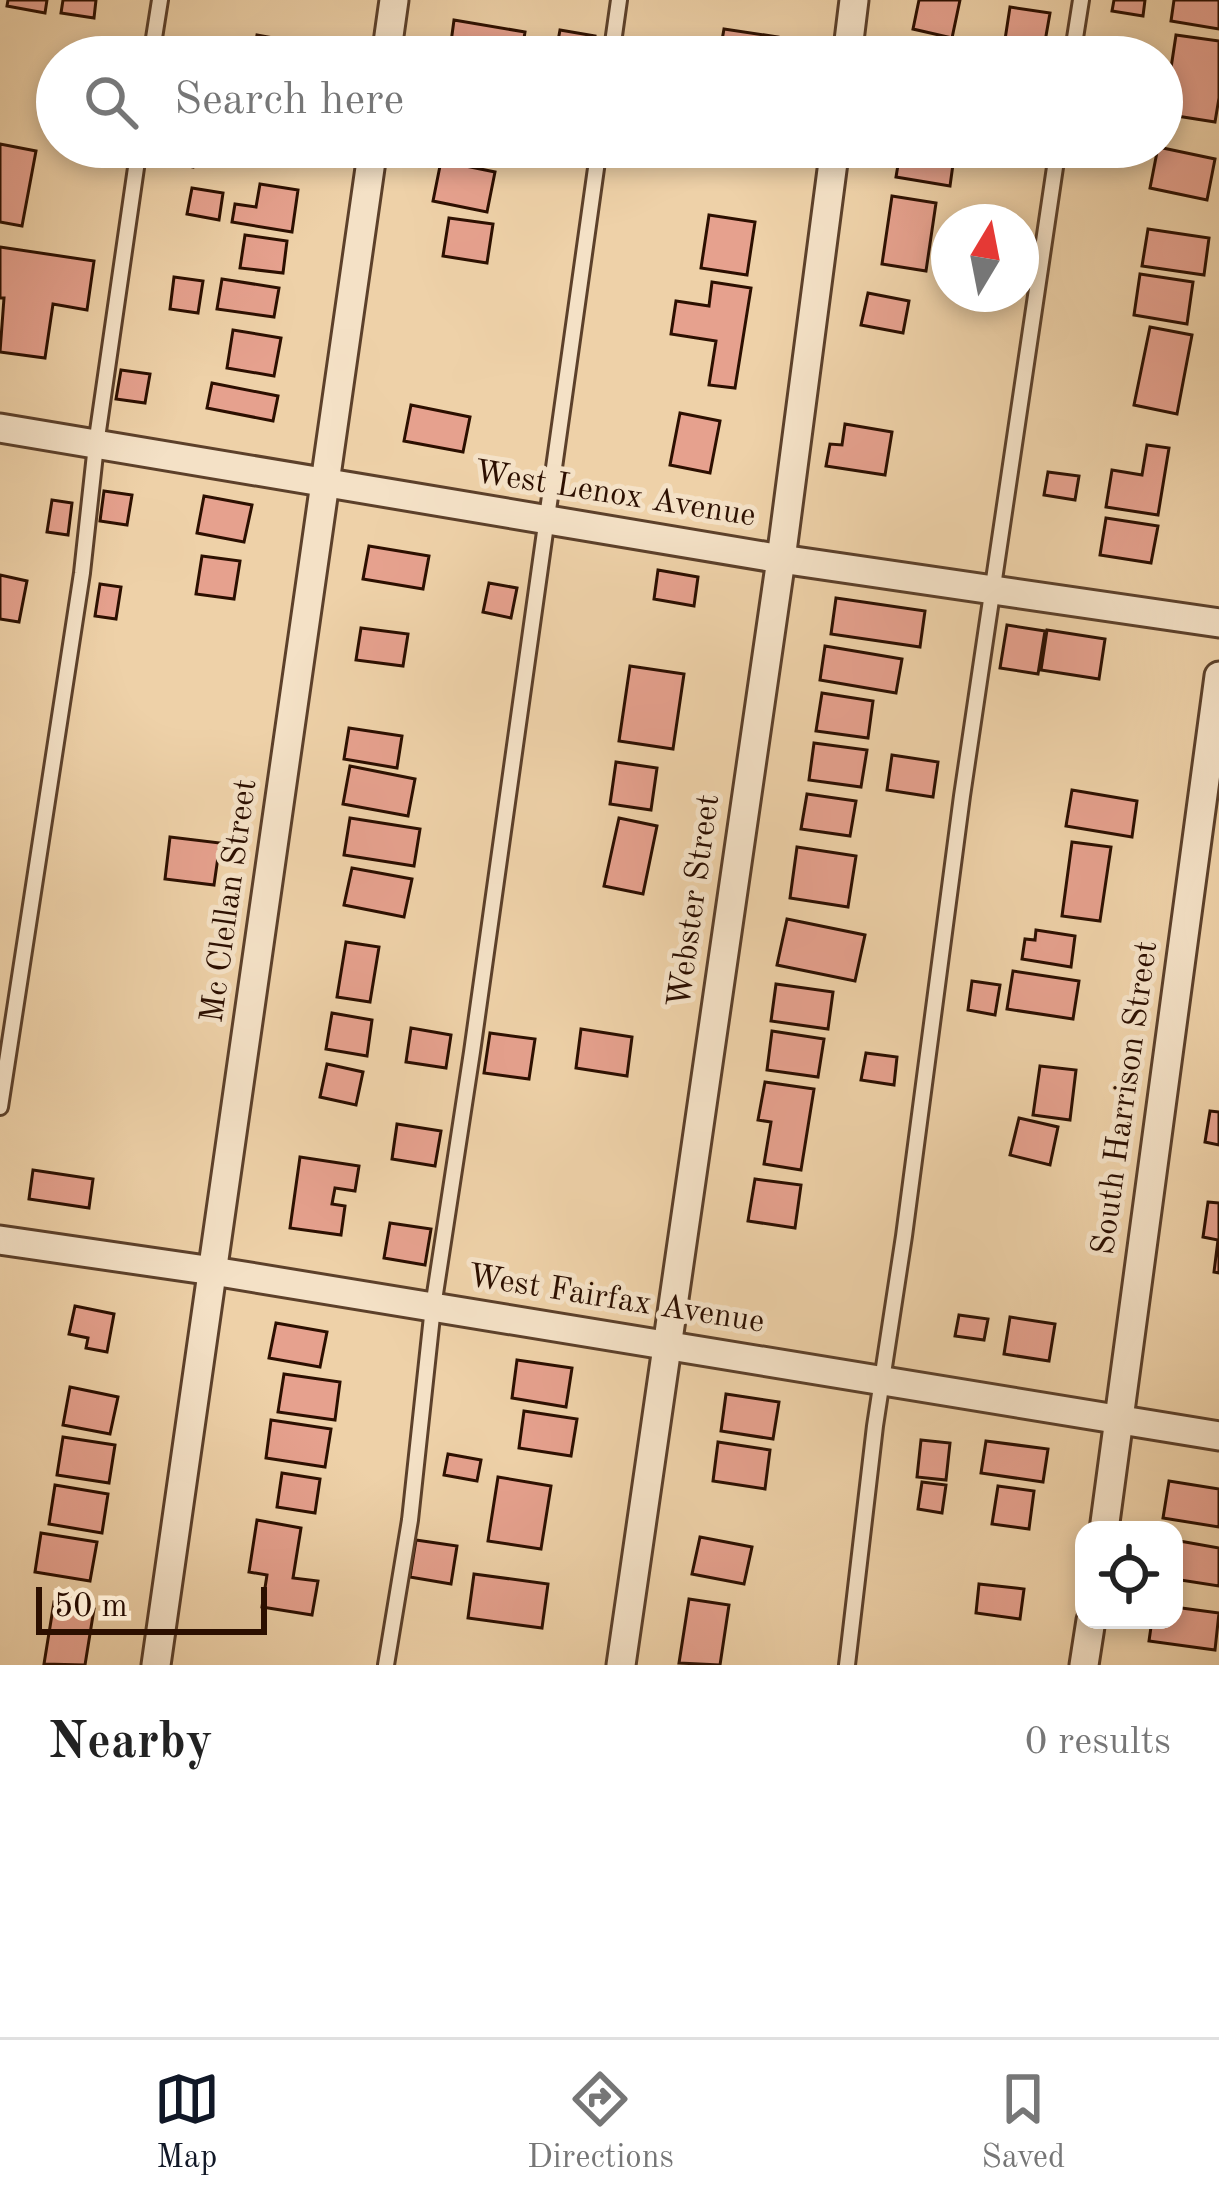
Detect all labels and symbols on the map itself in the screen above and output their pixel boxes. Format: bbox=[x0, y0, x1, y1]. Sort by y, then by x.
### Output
north arrow bbox=[931, 204, 1039, 312]
street label: West Lenox Avenue bbox=[472, 456, 758, 534]
street label: Mc Clellan Street bbox=[197, 777, 263, 1025]
street label: Webster Street bbox=[664, 792, 726, 1010]
street label: South Harrison Street bbox=[1088, 939, 1164, 1257]
street label: West Fairfax Avenue bbox=[465, 1260, 767, 1340]
scale bar bbox=[36, 1581, 267, 1634]

